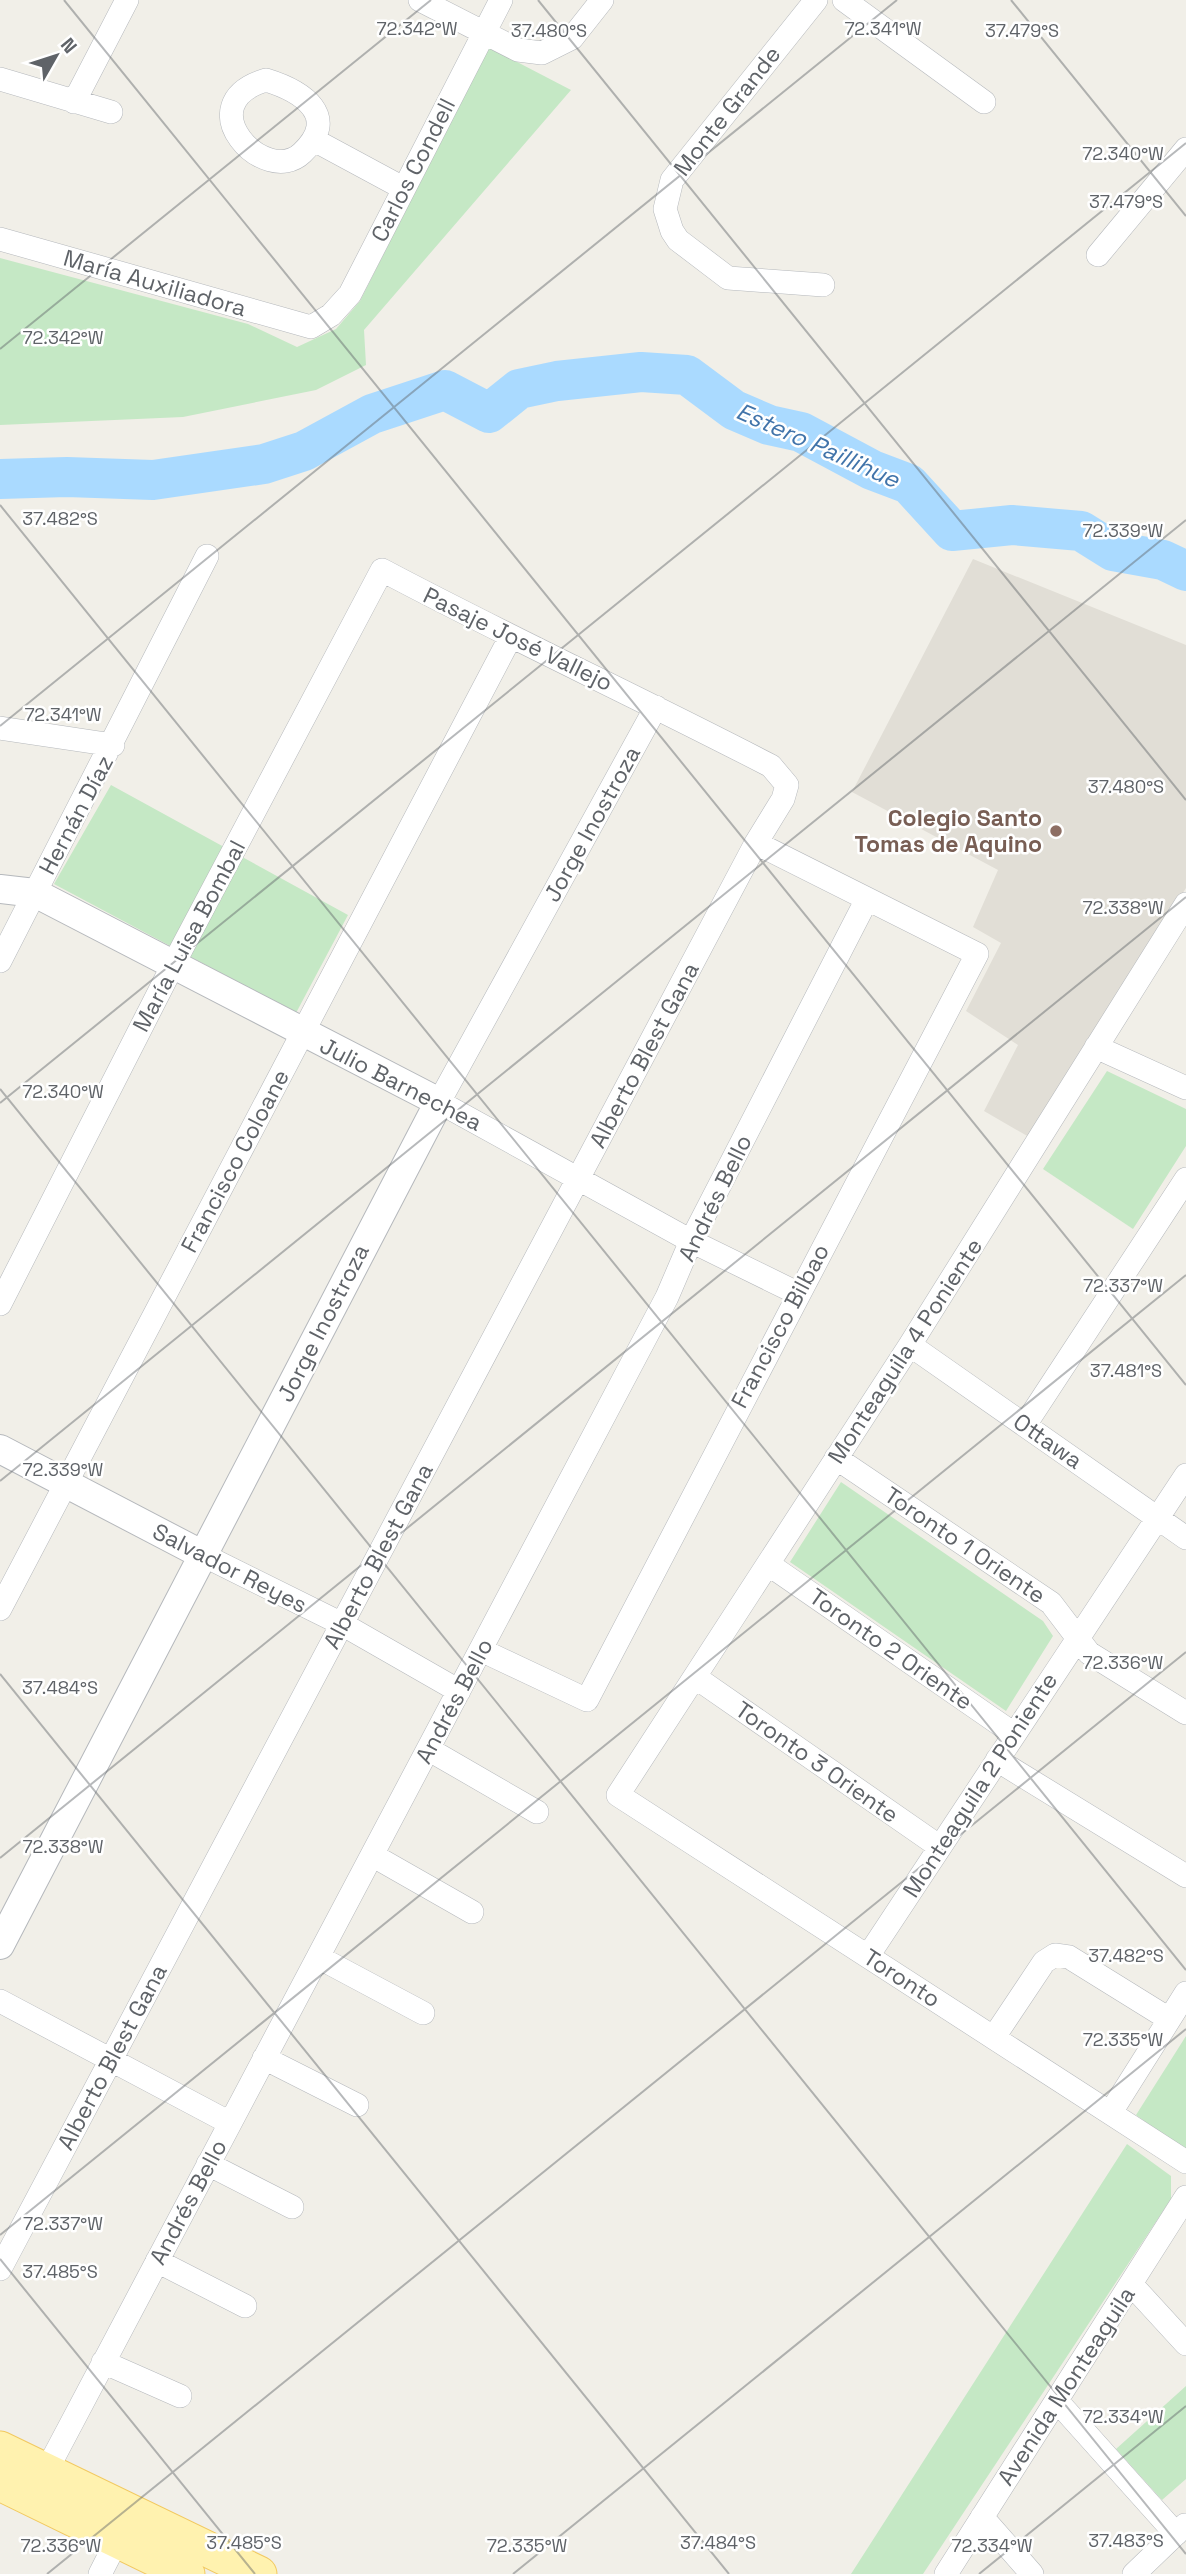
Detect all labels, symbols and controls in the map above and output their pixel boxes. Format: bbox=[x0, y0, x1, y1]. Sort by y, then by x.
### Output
text: 72.342°W bbox=[377, 17, 458, 40]
text: 72.341°W bbox=[844, 17, 922, 40]
text: 37.480°S bbox=[511, 19, 587, 42]
text: 37.479°S bbox=[985, 19, 1059, 42]
north arrow bbox=[21, 21, 91, 91]
text: N bbox=[55, 33, 83, 58]
street label: Monte Grande bbox=[667, 40, 787, 182]
street label: Carlos Condell bbox=[364, 93, 462, 247]
text: 72.340°W bbox=[1082, 142, 1164, 165]
text: 37.479°S bbox=[1089, 190, 1163, 213]
street label: María Auxiliadora bbox=[60, 243, 250, 323]
text: 72.342°W bbox=[23, 326, 104, 349]
water label: Estero Paillihue bbox=[732, 395, 905, 495]
text: 37.482°S bbox=[22, 507, 98, 530]
text: 72.339°W bbox=[1083, 519, 1164, 542]
street label: Pasaje José Vallejo bbox=[418, 580, 618, 698]
text: 72.341°W bbox=[24, 703, 102, 726]
street label: Jorge Inostroza bbox=[537, 741, 647, 907]
street label: Hernán Díaz bbox=[32, 750, 120, 880]
text: 37.480°S bbox=[1088, 775, 1164, 798]
place label: Colegio Santo Tomas de Aquino bbox=[855, 803, 1042, 859]
marker: Colegio Santo Tomas de Aquino bbox=[1048, 823, 1064, 839]
street label: María Luisa Bombal bbox=[126, 835, 252, 1037]
text: 72.338°W bbox=[1083, 896, 1164, 919]
street label: Alberto Blest Gana bbox=[582, 957, 706, 1153]
street label: Julio Barnechea bbox=[315, 1030, 487, 1138]
street label: Francisco Coloane bbox=[174, 1064, 296, 1258]
text: 72.340°W bbox=[22, 1080, 104, 1103]
street label: Andrés Bello bbox=[671, 1130, 759, 1266]
street label: Monteaguila 4 Poniente bbox=[821, 1233, 989, 1469]
street label: Jorge Inostroza bbox=[270, 1239, 376, 1407]
street label: Francisco Bilbao bbox=[724, 1239, 836, 1413]
text: 72.337°W bbox=[1083, 1274, 1163, 1297]
text: 37.481°S bbox=[1090, 1359, 1162, 1382]
street label: Ottawa bbox=[1008, 1406, 1088, 1476]
text: 72.339°W bbox=[23, 1458, 104, 1481]
street label: Alberto Blest Gana bbox=[316, 1458, 440, 1654]
street label: Toronto 1 Oriente bbox=[879, 1480, 1051, 1610]
street label: Salvador Reyes bbox=[148, 1516, 312, 1620]
street label: Toronto 2 Oriente bbox=[804, 1581, 978, 1717]
street label: Andrés Bello bbox=[408, 1633, 500, 1769]
text: 72.336°W bbox=[1083, 1651, 1164, 1674]
street label: Monteaguila 2 Poniente bbox=[896, 1667, 1064, 1903]
text: 37.484°S bbox=[22, 1676, 98, 1699]
street label: Toronto 3 Oriente bbox=[729, 1694, 905, 1830]
text: 72.338°W bbox=[23, 1835, 104, 1858]
street label: Toronto bbox=[858, 1942, 946, 2014]
text: 37.482°S bbox=[1088, 1944, 1164, 1967]
street label: Alberto Blest Gana bbox=[50, 1959, 174, 2155]
text: 72.335°W bbox=[1083, 2028, 1164, 2051]
street label: Andrés Bello bbox=[142, 2134, 234, 2270]
text: 72.337°W bbox=[23, 2212, 103, 2235]
text: 37.485°S bbox=[22, 2260, 98, 2283]
street label: Avenida Monteaguila bbox=[990, 2281, 1142, 2491]
text: 72.334°W bbox=[1083, 2405, 1164, 2428]
text: 37.483°S bbox=[1088, 2529, 1164, 2552]
text: 37.485°S bbox=[206, 2531, 282, 2554]
text: 37.484°S bbox=[680, 2531, 756, 2554]
text: 72.336°W bbox=[21, 2534, 102, 2557]
text: 72.335°W bbox=[487, 2534, 568, 2557]
text: 72.334°W bbox=[952, 2534, 1033, 2557]

